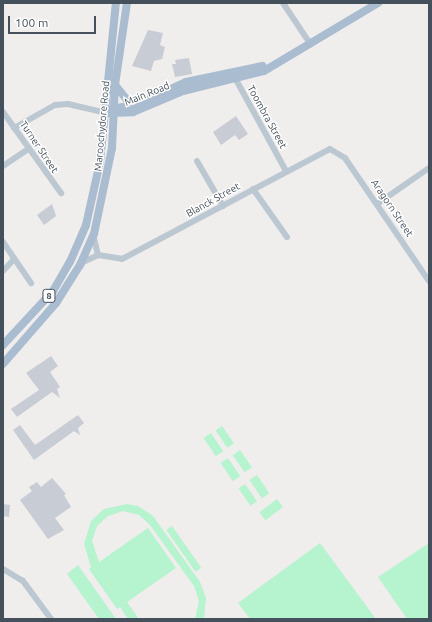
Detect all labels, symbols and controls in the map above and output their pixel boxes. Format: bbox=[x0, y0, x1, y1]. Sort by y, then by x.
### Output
scale bar bbox=[10, 8, 98, 34]
text: 100 m bbox=[15, 16, 48, 29]
street label: Maroochydore Road bbox=[92, 80, 112, 172]
street label: Main Road bbox=[123, 80, 171, 108]
street label: Toombra Street bbox=[245, 83, 289, 151]
street label: Turner Street bbox=[17, 119, 61, 175]
street label: Aragorn Street bbox=[368, 177, 416, 239]
street label: Blanck Street bbox=[184, 180, 242, 220]
road number: 8 bbox=[42, 289, 56, 303]

